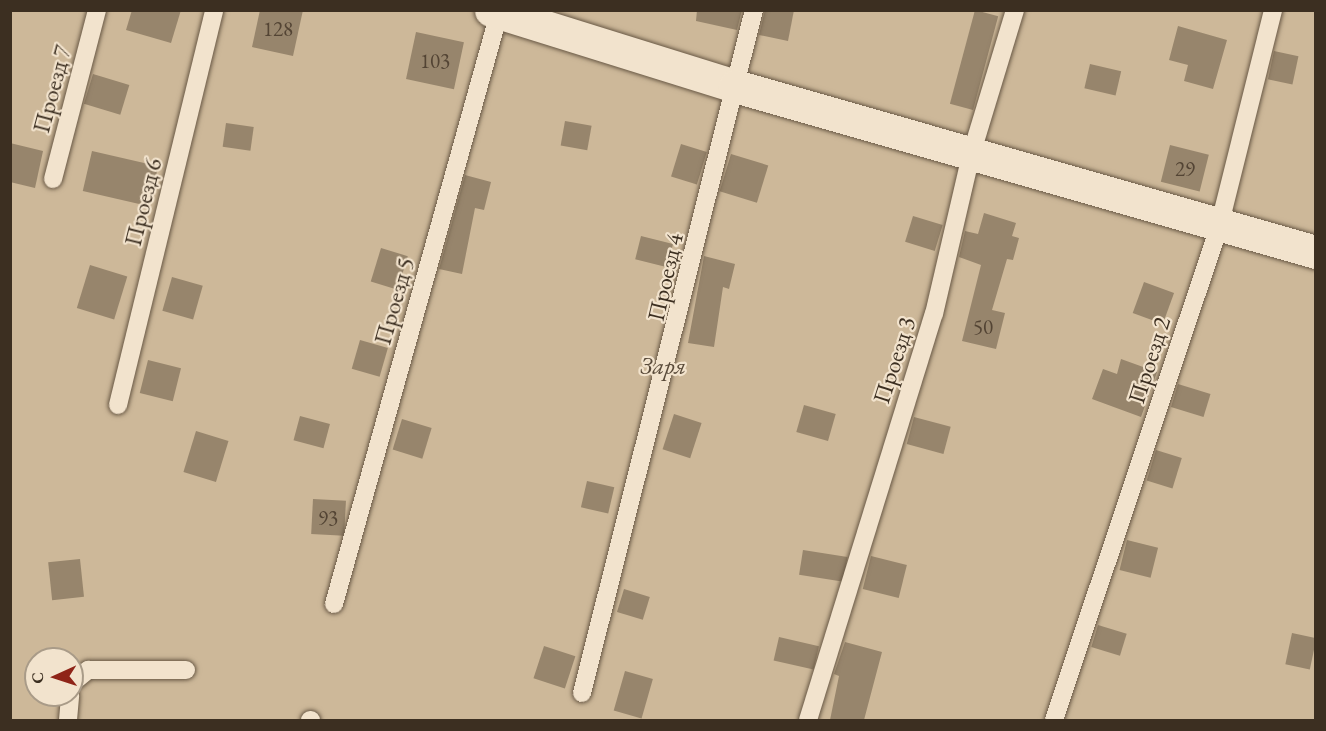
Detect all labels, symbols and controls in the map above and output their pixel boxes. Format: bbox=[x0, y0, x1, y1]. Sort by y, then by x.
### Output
house number: 128 bbox=[263, 16, 293, 42]
street label: Проезд 7 bbox=[26, 42, 78, 136]
house number: 103 bbox=[420, 48, 450, 74]
street label: Проезд 6 bbox=[118, 155, 168, 249]
house number: 29 bbox=[1175, 156, 1195, 182]
street label: Проезд 4 bbox=[641, 230, 689, 324]
street label: Проезд 5 bbox=[368, 254, 420, 348]
street label: Проезд 3 bbox=[866, 313, 922, 407]
street label: Проезд 2 bbox=[1121, 313, 1177, 407]
house number: 50 bbox=[973, 314, 993, 340]
park label: Заря bbox=[640, 352, 686, 380]
house number: 93 bbox=[318, 505, 338, 531]
north arrow bbox=[24, 647, 84, 707]
text: С bbox=[27, 672, 48, 684]

